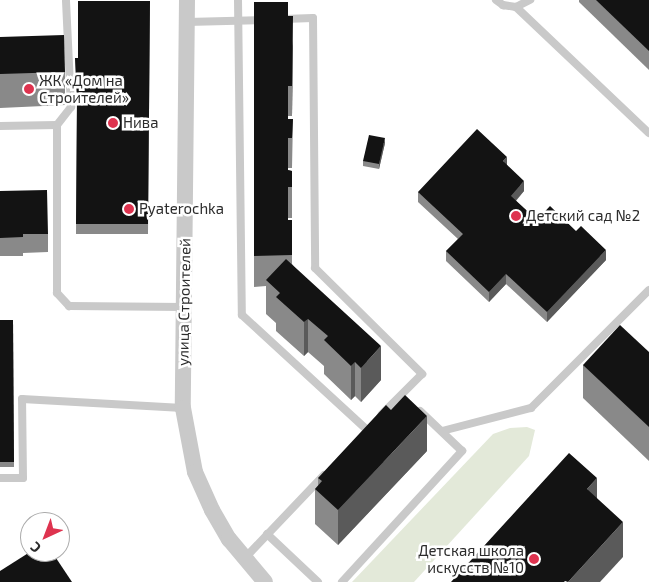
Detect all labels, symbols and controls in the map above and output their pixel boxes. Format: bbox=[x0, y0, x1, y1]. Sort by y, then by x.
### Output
place label: ЖК «Дом на Строителей» bbox=[39, 71, 129, 106]
marker: ЖК «Дом на Строителей» bbox=[23, 83, 35, 95]
place label: Нива bbox=[123, 114, 158, 132]
marker: Нива bbox=[107, 117, 119, 129]
place label: Pyaterochka bbox=[139, 200, 224, 218]
marker: Pyaterochka bbox=[123, 203, 135, 215]
place label: Детский сад №2 bbox=[526, 207, 640, 225]
marker: Детский сад №2 bbox=[510, 210, 522, 222]
street label: улица Строителей bbox=[174, 238, 194, 366]
north arrow bbox=[20, 512, 70, 562]
text: С bbox=[26, 539, 44, 557]
place label: Детская школа искусств №10 bbox=[418, 541, 524, 576]
marker: Детская школа искусств №10 bbox=[528, 553, 540, 565]

